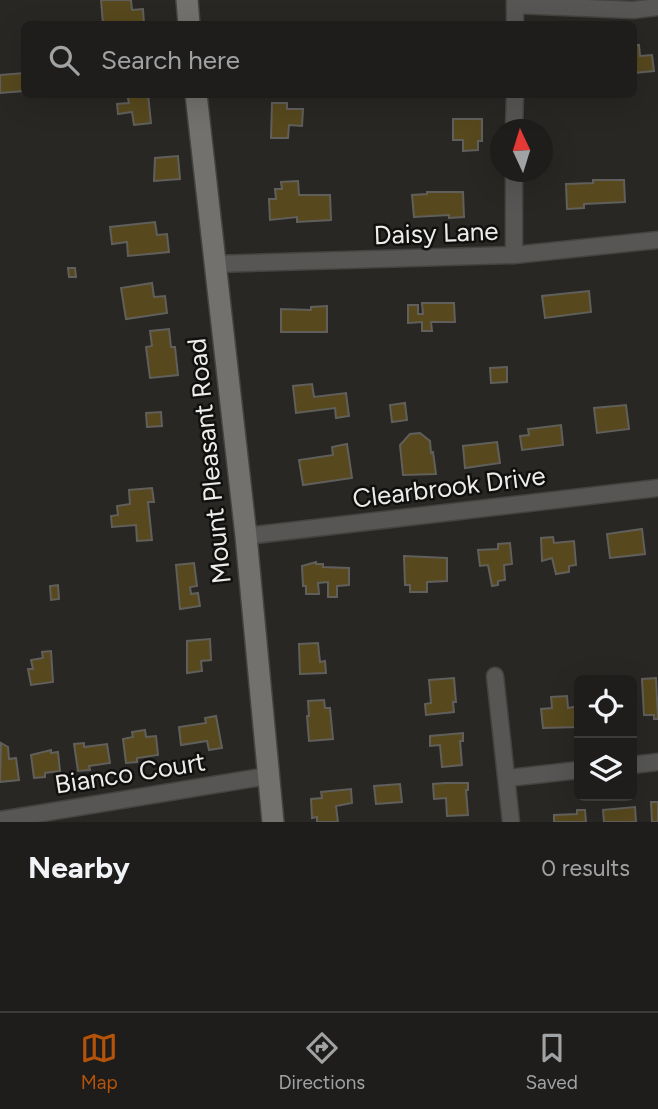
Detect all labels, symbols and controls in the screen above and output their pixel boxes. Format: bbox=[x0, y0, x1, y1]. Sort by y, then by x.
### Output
search box bbox=[21, 21, 637, 98]
icon: search bbox=[45, 41, 83, 79]
text: Search here bbox=[101, 44, 240, 76]
north arrow bbox=[490, 119, 553, 182]
street label: Daisy Lane bbox=[373, 215, 499, 251]
street label: Mount Pleasant Road bbox=[180, 337, 238, 585]
street label: Clearbrook Drive bbox=[351, 459, 547, 515]
map controls bbox=[574, 675, 637, 801]
button: locate bbox=[574, 675, 637, 738]
button: layers bbox=[574, 738, 637, 801]
street label: Bianco Court bbox=[52, 745, 208, 801]
text: Nearby bbox=[28, 849, 130, 886]
text: 0 results bbox=[541, 854, 630, 882]
tab: Map bbox=[80, 1029, 118, 1094]
tab: Directions bbox=[278, 1029, 365, 1094]
tab: Saved bbox=[525, 1029, 578, 1094]

